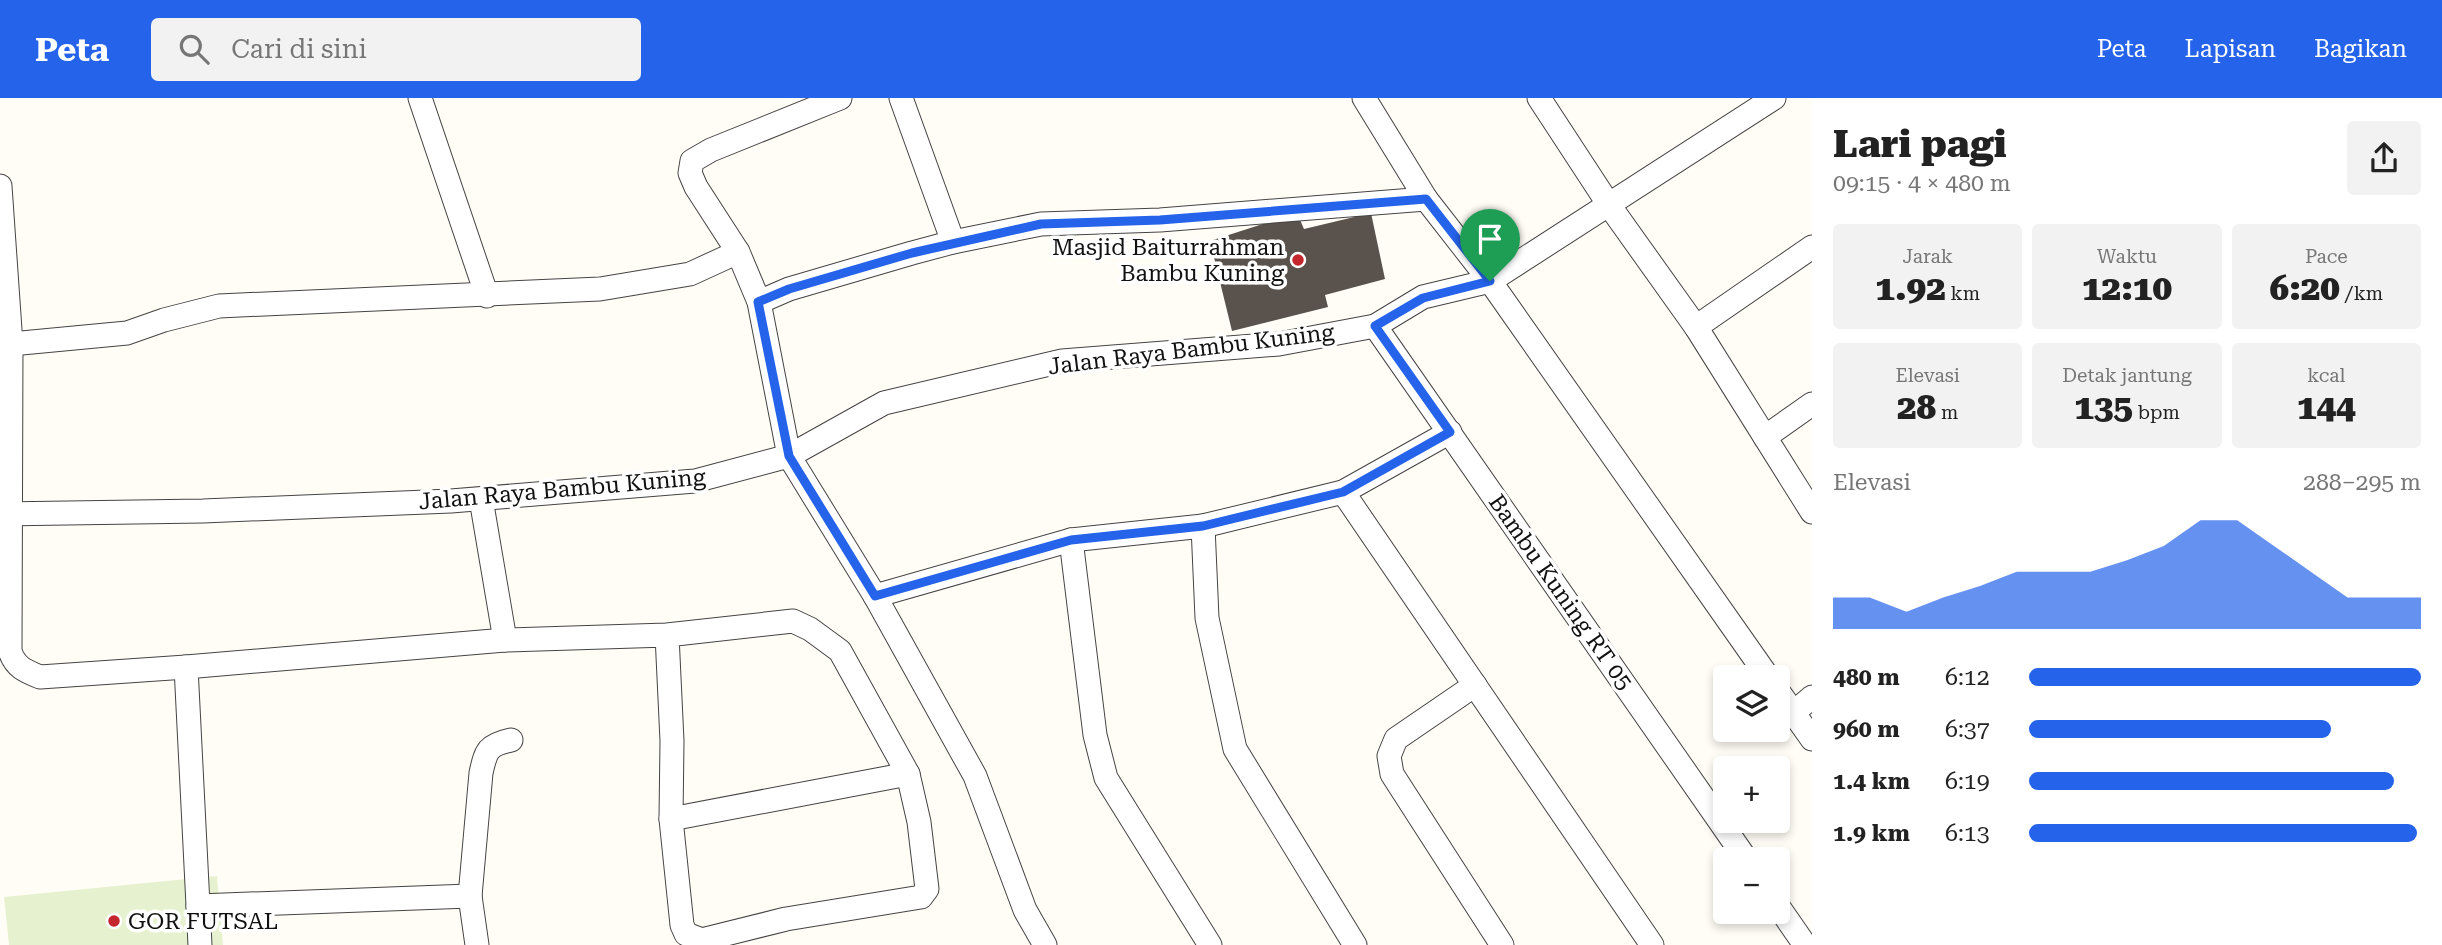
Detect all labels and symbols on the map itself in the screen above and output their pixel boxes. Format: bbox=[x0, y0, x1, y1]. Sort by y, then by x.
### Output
pin bbox=[1460, 209, 1520, 281]
place label: Masjid Baiturrahman Bambu Kuning bbox=[1052, 234, 1284, 287]
marker: Masjid Baiturrahman Bambu Kuning bbox=[1290, 252, 1306, 268]
street label: Jalan Raya Bambu Kuning bbox=[1046, 319, 1336, 380]
street label: Jalan Raya Bambu Kuning bbox=[417, 463, 707, 515]
street label: Bambu Kuning RT 05 bbox=[1483, 489, 1638, 695]
place label: GOR FUTSAL bbox=[128, 908, 278, 935]
marker: GOR FUTSAL bbox=[106, 913, 122, 929]

